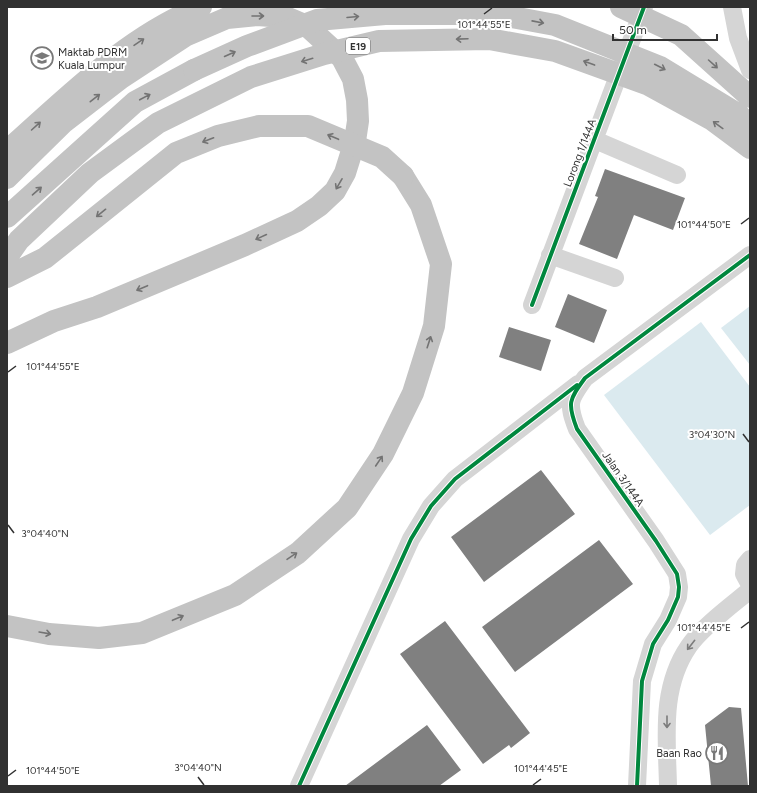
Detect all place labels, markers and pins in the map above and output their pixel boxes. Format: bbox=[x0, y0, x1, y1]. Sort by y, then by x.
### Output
school or university icon: Maktab PDRM Kuala Lumpur bbox=[29, 45, 55, 71]
place label: Maktab PDRM Kuala Lumpur bbox=[58, 46, 127, 72]
restaurant icon: Baan Rao bbox=[704, 740, 730, 766]
place label: Baan Rao bbox=[656, 747, 702, 760]

